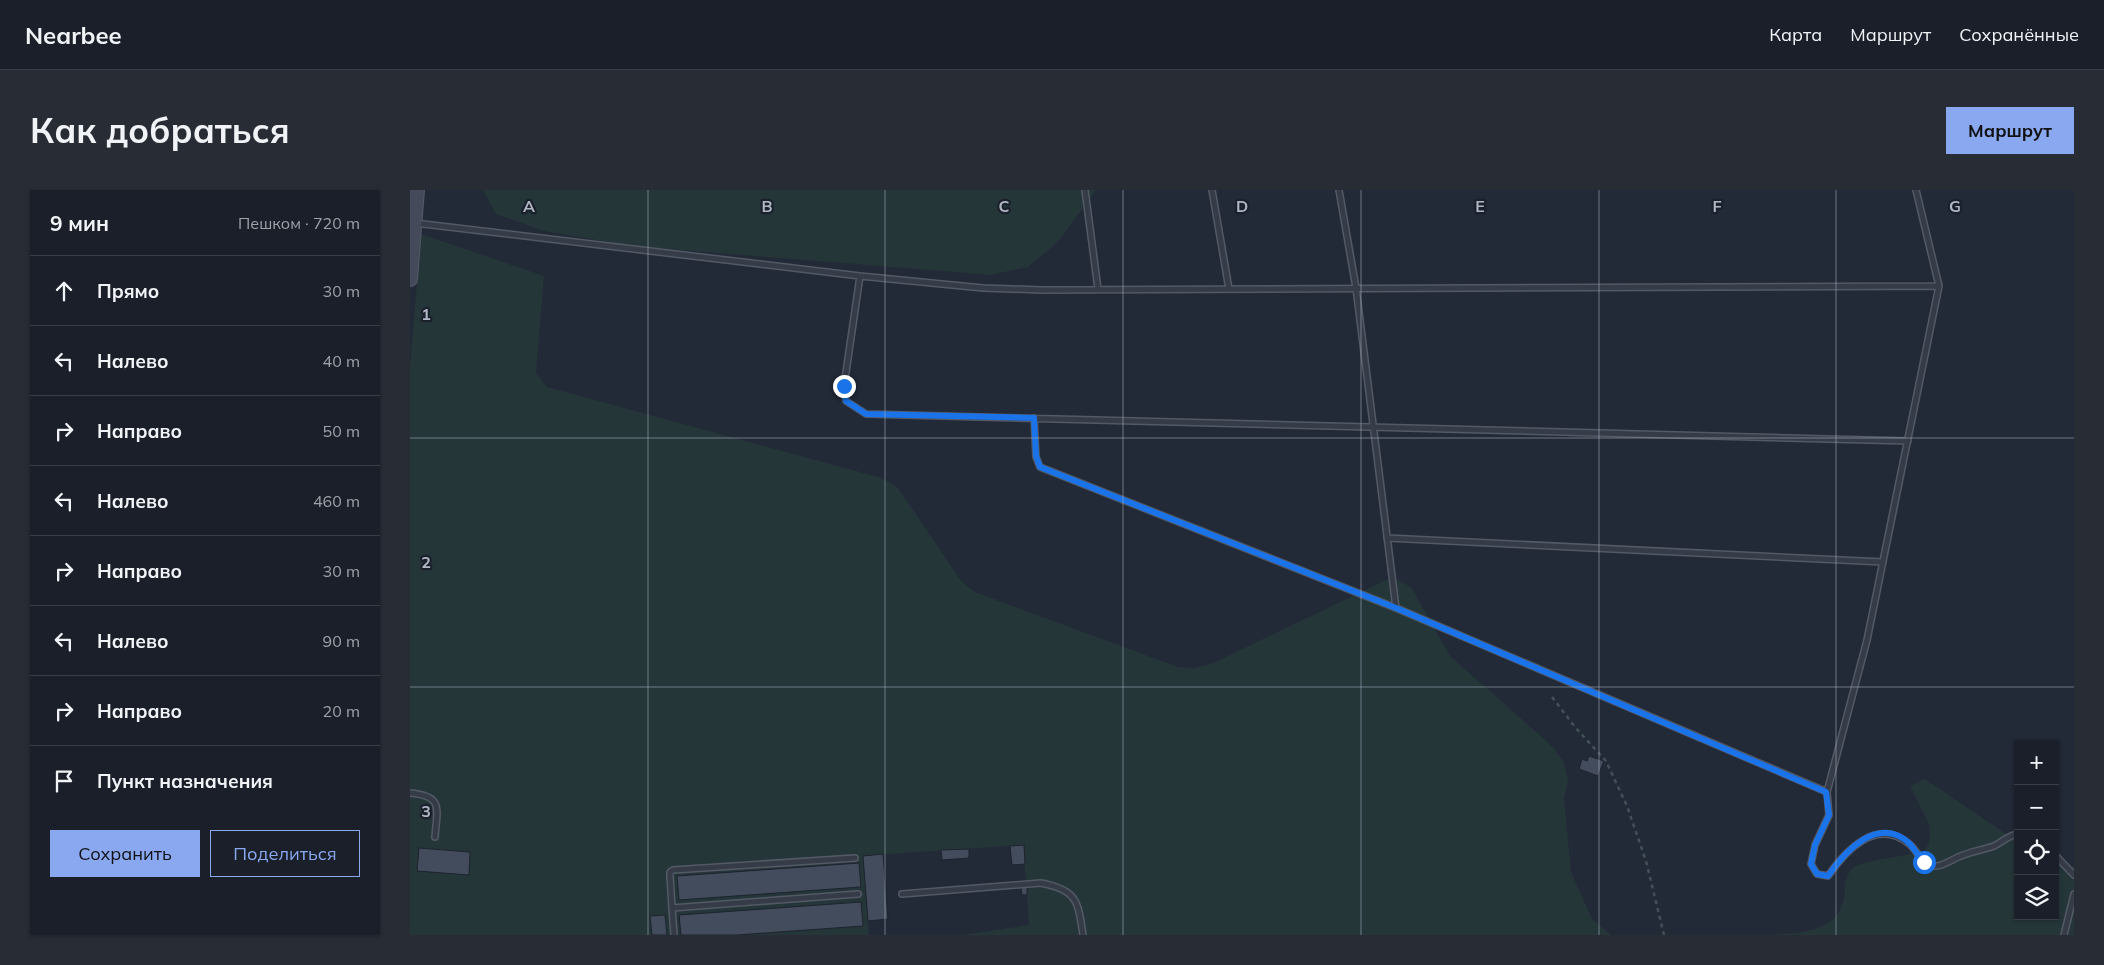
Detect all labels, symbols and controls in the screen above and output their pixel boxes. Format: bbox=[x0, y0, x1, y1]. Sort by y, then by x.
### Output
text: Nearbee bbox=[25, 20, 122, 50]
text: Карта bbox=[1769, 23, 1822, 46]
text: Маршрут bbox=[1850, 23, 1931, 46]
text: Сохранённые bbox=[1959, 23, 2079, 46]
button: Маршрут bbox=[1946, 107, 2074, 154]
text: Как добраться bbox=[30, 108, 290, 152]
text: A bbox=[523, 196, 535, 216]
text: B bbox=[761, 196, 773, 216]
text: C bbox=[999, 196, 1010, 216]
text: D bbox=[1236, 196, 1248, 216]
text: E bbox=[1475, 196, 1485, 216]
text: F bbox=[1712, 196, 1722, 216]
text: G bbox=[1949, 196, 1961, 216]
text: 9 мин bbox=[50, 210, 109, 236]
text: Пешком · 720 m bbox=[238, 213, 360, 233]
icon: ahead bbox=[50, 277, 78, 305]
text: Прямо bbox=[97, 279, 159, 303]
text: 30 m bbox=[323, 281, 360, 301]
text: 1 bbox=[421, 304, 431, 324]
icon: left bbox=[50, 347, 78, 375]
text: Налево bbox=[97, 349, 169, 373]
text: 40 m bbox=[323, 351, 360, 371]
route end bbox=[833, 375, 856, 398]
icon: right bbox=[50, 417, 78, 445]
text: Направо bbox=[97, 419, 182, 443]
text: 50 m bbox=[323, 421, 360, 441]
icon: left bbox=[50, 487, 78, 515]
text: Налево bbox=[97, 489, 169, 513]
text: 460 m bbox=[313, 491, 360, 511]
text: 2 bbox=[421, 552, 431, 572]
icon: right bbox=[50, 557, 78, 585]
text: Направо bbox=[97, 559, 182, 583]
text: 30 m bbox=[323, 561, 360, 581]
icon: left bbox=[50, 627, 78, 655]
text: Налево bbox=[97, 629, 169, 653]
text: 90 m bbox=[323, 631, 360, 651]
icon: right bbox=[50, 697, 78, 725]
text: Направо bbox=[97, 699, 182, 723]
text: 20 m bbox=[323, 701, 360, 721]
map controls bbox=[2014, 740, 2059, 920]
button: + bbox=[2014, 740, 2059, 785]
icon: arrive bbox=[50, 767, 78, 795]
text: Пункт назначения bbox=[97, 769, 273, 793]
button: − bbox=[2014, 785, 2059, 830]
text: 3 bbox=[421, 801, 431, 821]
button: Сохранить bbox=[50, 830, 200, 877]
button: Поделиться bbox=[210, 830, 360, 877]
button: locate bbox=[2014, 830, 2059, 875]
route start bbox=[1913, 851, 1936, 874]
button: layers bbox=[2014, 875, 2059, 920]

